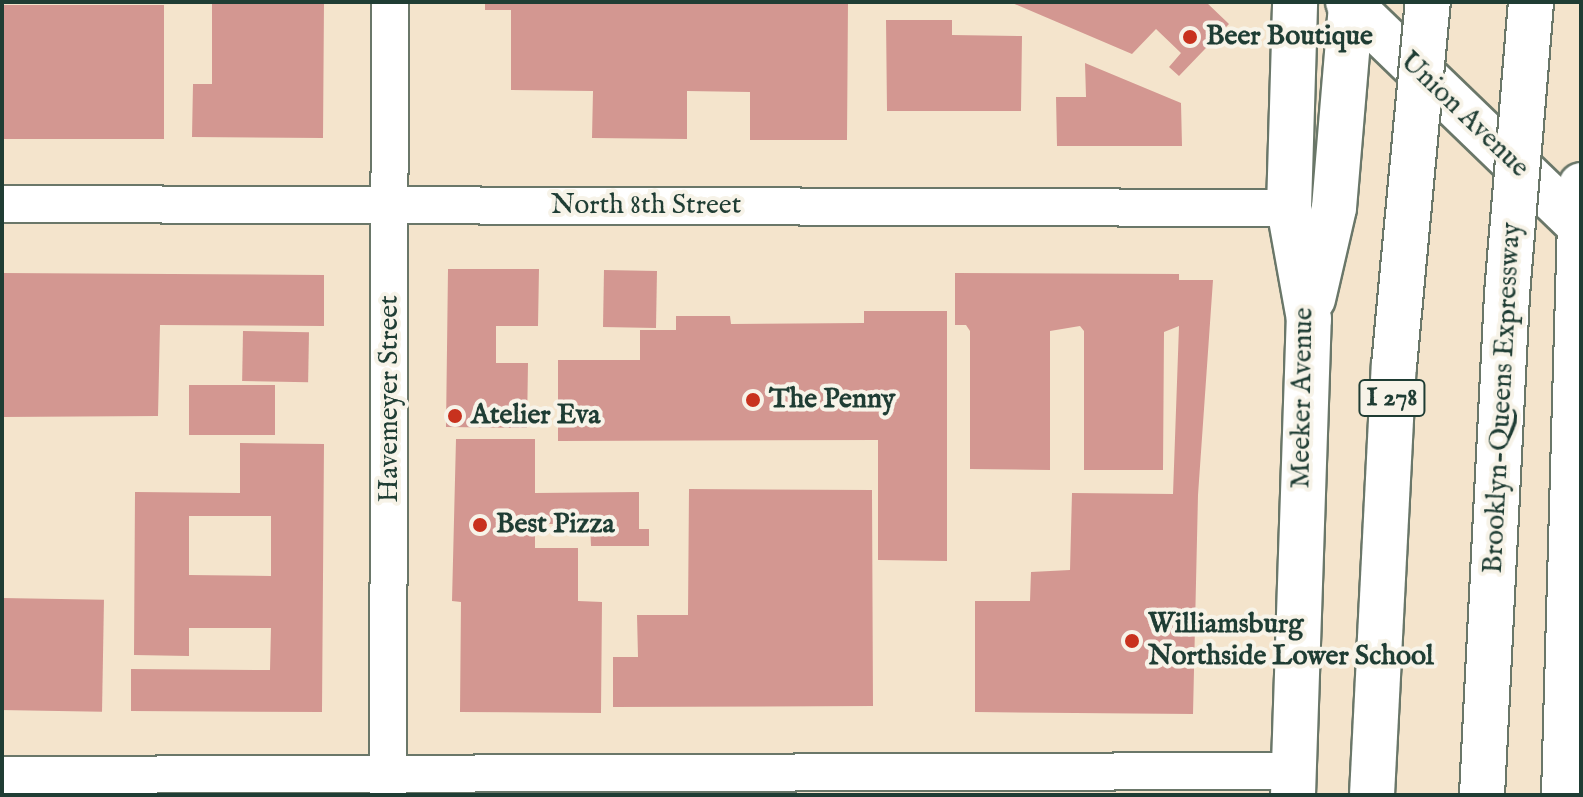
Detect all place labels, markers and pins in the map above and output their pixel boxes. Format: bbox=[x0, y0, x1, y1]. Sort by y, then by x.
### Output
place label: Beer Boutique bbox=[1206, 20, 1373, 54]
marker: Beer Boutique bbox=[1181, 28, 1199, 46]
place label: The Penny bbox=[769, 383, 895, 417]
marker: The Penny bbox=[744, 391, 762, 409]
place label: Atelier Eva bbox=[471, 399, 600, 433]
marker: Atelier Eva bbox=[446, 407, 464, 425]
place label: Best Pizza bbox=[496, 508, 615, 542]
marker: Best Pizza bbox=[471, 516, 489, 534]
place label: Williamsburg Northside Lower School bbox=[1148, 608, 1434, 674]
marker: Williamsburg Northside Lower School bbox=[1123, 632, 1141, 650]

